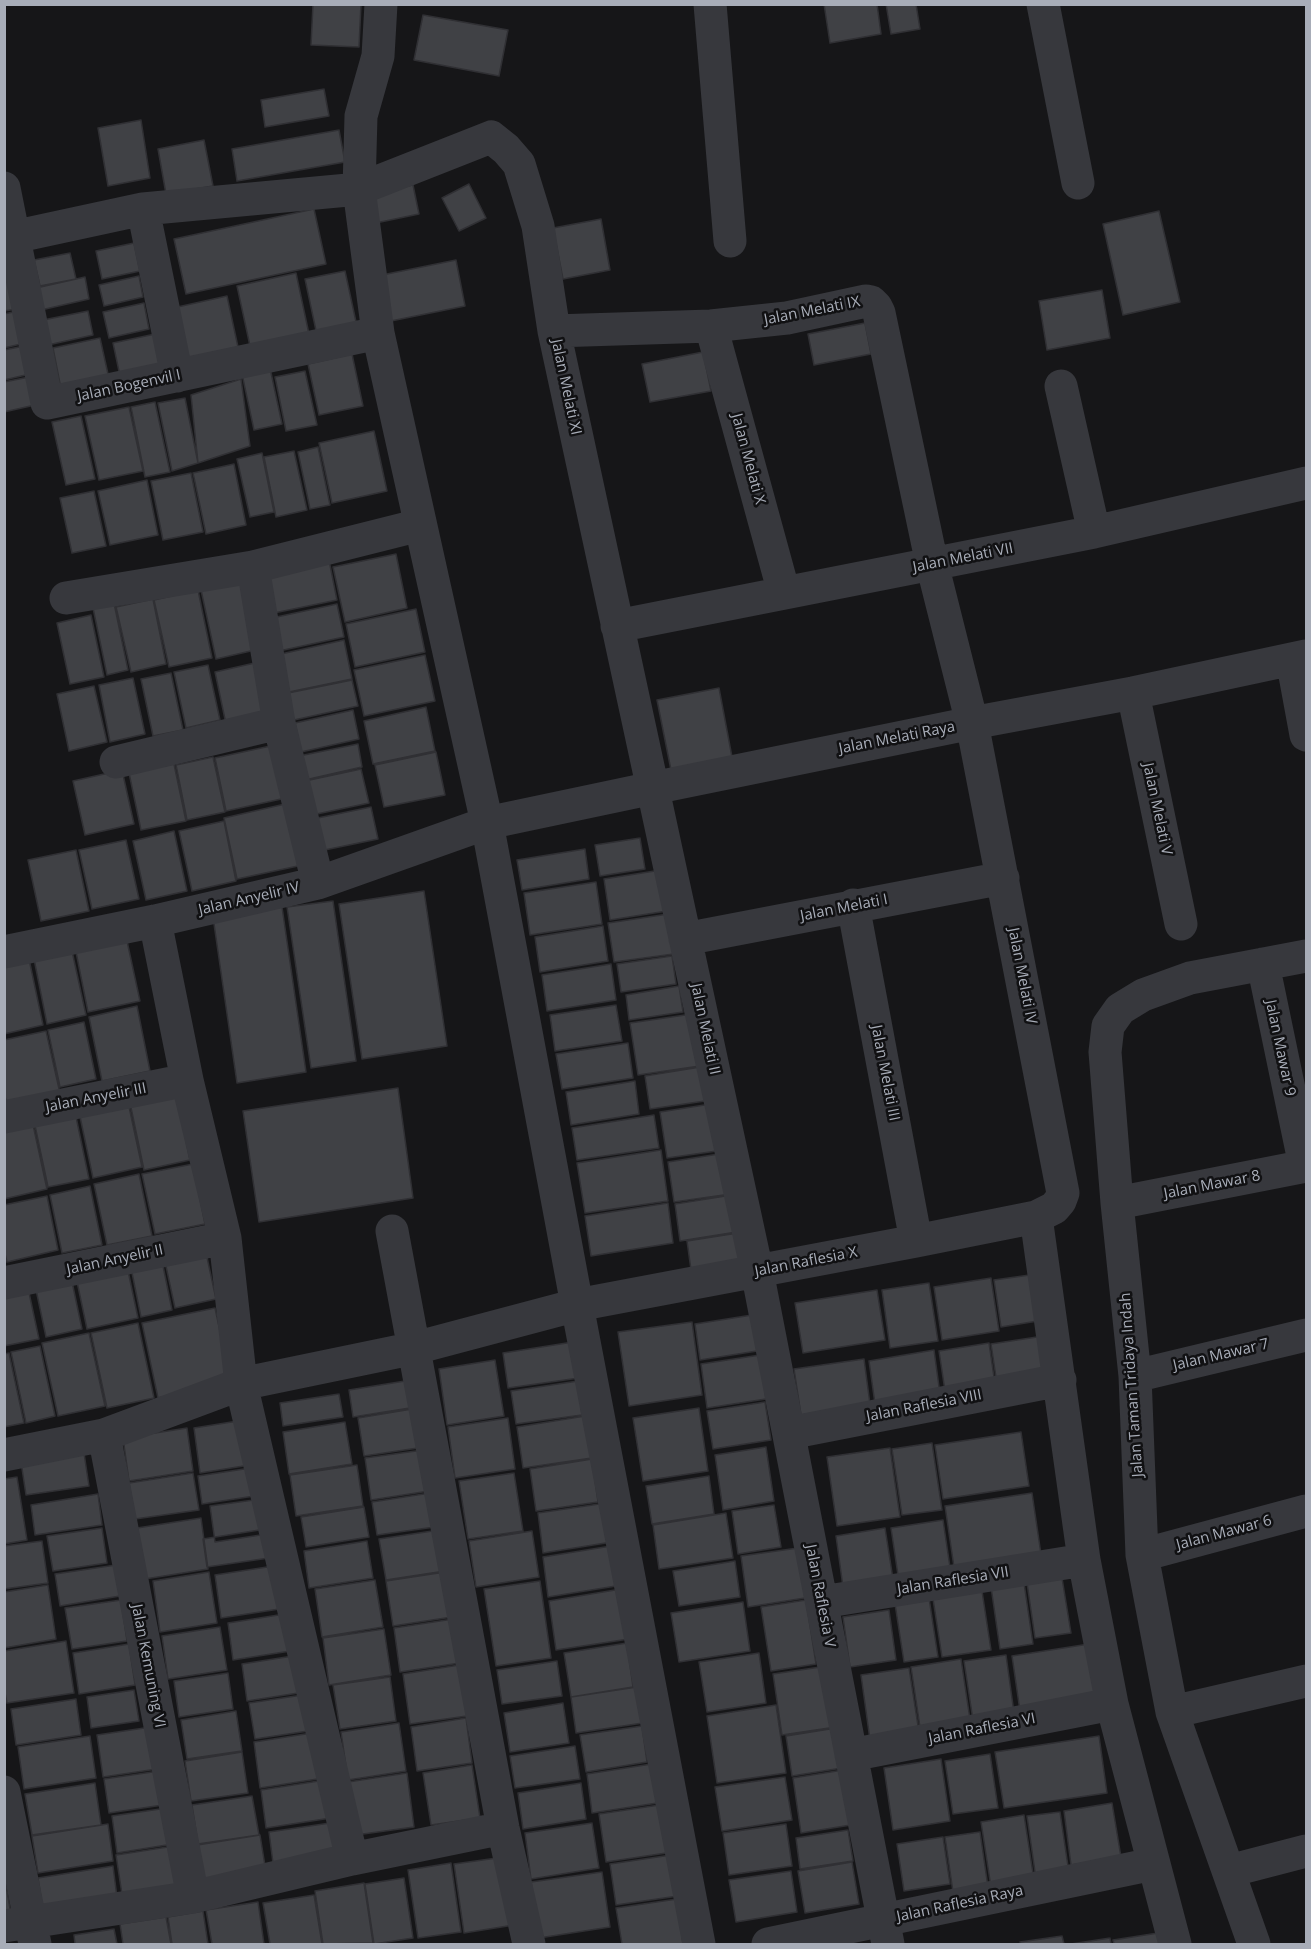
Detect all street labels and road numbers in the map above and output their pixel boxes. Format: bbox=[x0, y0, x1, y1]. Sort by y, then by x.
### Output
street label: Jalan Melati IX bbox=[762, 293, 862, 329]
street label: Jalan Melati XI bbox=[547, 337, 585, 437]
street label: Jalan Bogenvil I bbox=[76, 366, 182, 406]
street label: Jalan Melati X bbox=[727, 412, 769, 506]
street label: Jalan Melati VII bbox=[911, 539, 1015, 577]
street label: Jalan Melati Raya bbox=[837, 718, 957, 758]
street label: Jalan Melati V bbox=[1138, 761, 1176, 857]
street label: Jalan Anyelir IV bbox=[197, 879, 301, 919]
street label: Jalan Melati I bbox=[799, 891, 889, 925]
street label: Jalan Melati IV bbox=[1004, 926, 1040, 1026]
street label: Jalan Melati II bbox=[687, 982, 723, 1076]
street label: Jalan Mawar 9 bbox=[1261, 998, 1299, 1098]
street label: Jalan Melati III bbox=[867, 1024, 903, 1122]
street label: Jalan Anyelir III bbox=[44, 1079, 148, 1117]
street label: Jalan Mawar 8 bbox=[1162, 1167, 1262, 1203]
street label: Jalan Anyelir II bbox=[65, 1241, 165, 1279]
street label: Jalan Raflesia X bbox=[753, 1243, 859, 1281]
street label: Jalan Taman Tridaya Indah bbox=[1117, 1292, 1147, 1478]
street label: Jalan Mawar 7 bbox=[1171, 1335, 1271, 1375]
street label: Jalan Raflesia VIII bbox=[865, 1386, 983, 1426]
street label: Jalan Mawar 6 bbox=[1174, 1512, 1274, 1554]
street label: Jalan Raflesia V bbox=[801, 1543, 839, 1649]
street label: Jalan Raflesia VII bbox=[896, 1563, 1010, 1599]
street label: Jalan Kemuning VI bbox=[127, 1603, 169, 1729]
street label: Jalan Raflesia VI bbox=[927, 1710, 1037, 1748]
street label: Jalan Raflesia Raya bbox=[895, 1882, 1025, 1926]

